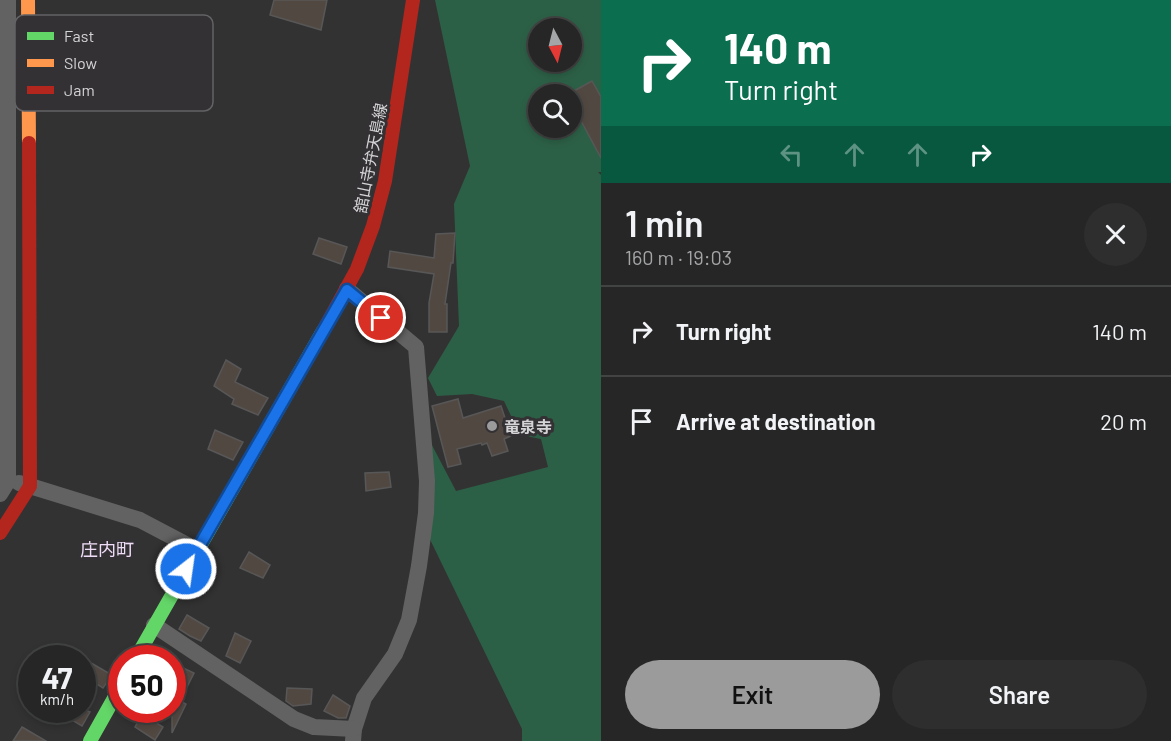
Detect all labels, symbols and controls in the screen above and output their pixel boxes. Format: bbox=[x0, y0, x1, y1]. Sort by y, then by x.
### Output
legend bbox=[15, 15, 213, 111]
north arrow bbox=[528, 18, 582, 72]
map controls bbox=[528, 18, 582, 138]
text: 140 m bbox=[724, 22, 832, 72]
icon: right bbox=[625, 24, 703, 102]
text: Fast bbox=[64, 26, 94, 45]
text: Slow bbox=[64, 53, 97, 72]
text: Turn right bbox=[724, 73, 838, 105]
text: Jam bbox=[64, 80, 95, 99]
button: search bbox=[528, 84, 582, 138]
street label: 舘山寺弁天島線 bbox=[350, 101, 390, 215]
icon: left bbox=[775, 138, 808, 171]
icon: ahead bbox=[838, 138, 871, 171]
icon: ahead bbox=[901, 138, 934, 171]
icon: right bbox=[964, 138, 997, 171]
text: 1 min bbox=[625, 201, 704, 244]
button: close bbox=[1084, 203, 1147, 266]
text: 160 m · 19:03 bbox=[625, 245, 732, 269]
pin bbox=[355, 292, 406, 343]
icon: arrive bbox=[364, 301, 397, 334]
icon: right bbox=[625, 315, 658, 348]
text: Turn right bbox=[676, 318, 771, 344]
text: 140 m bbox=[1092, 318, 1147, 344]
icon: arrive bbox=[625, 405, 658, 438]
text: Arrive at destination bbox=[676, 408, 875, 434]
text: 20 m bbox=[1100, 408, 1147, 434]
place label: 竜泉寺 bbox=[504, 417, 552, 436]
marker: 竜泉寺 bbox=[485, 419, 499, 433]
position arrow bbox=[154, 537, 218, 601]
district label: 庄内町 bbox=[80, 538, 134, 560]
speed limit sign: 50 bbox=[108, 645, 186, 723]
text: 47 bbox=[42, 659, 72, 695]
button: Exit bbox=[625, 660, 880, 729]
button: Share bbox=[892, 660, 1147, 729]
text: km/h bbox=[40, 690, 74, 708]

